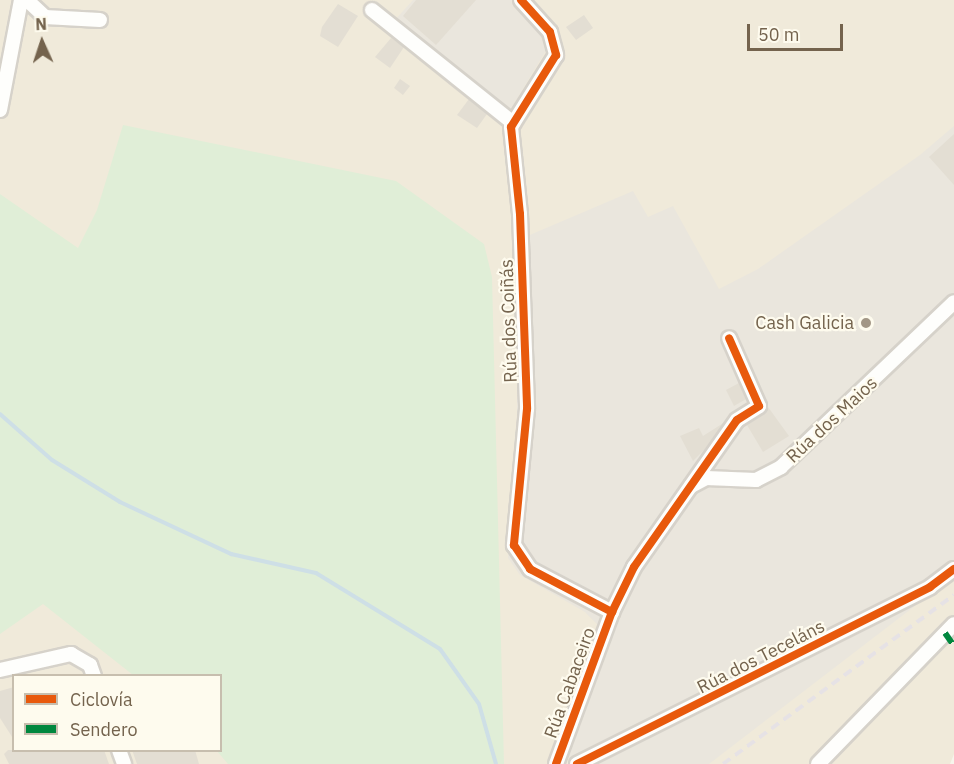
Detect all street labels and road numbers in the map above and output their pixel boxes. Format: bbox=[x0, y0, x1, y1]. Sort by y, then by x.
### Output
street label: Rúa dos Coiñás bbox=[496, 259, 522, 383]
street label: Rúa dos Maios bbox=[782, 372, 882, 468]
street label: Rúa dos Teceláns bbox=[694, 615, 828, 699]
street label: Rúa Cabaceiro bbox=[540, 625, 600, 741]

